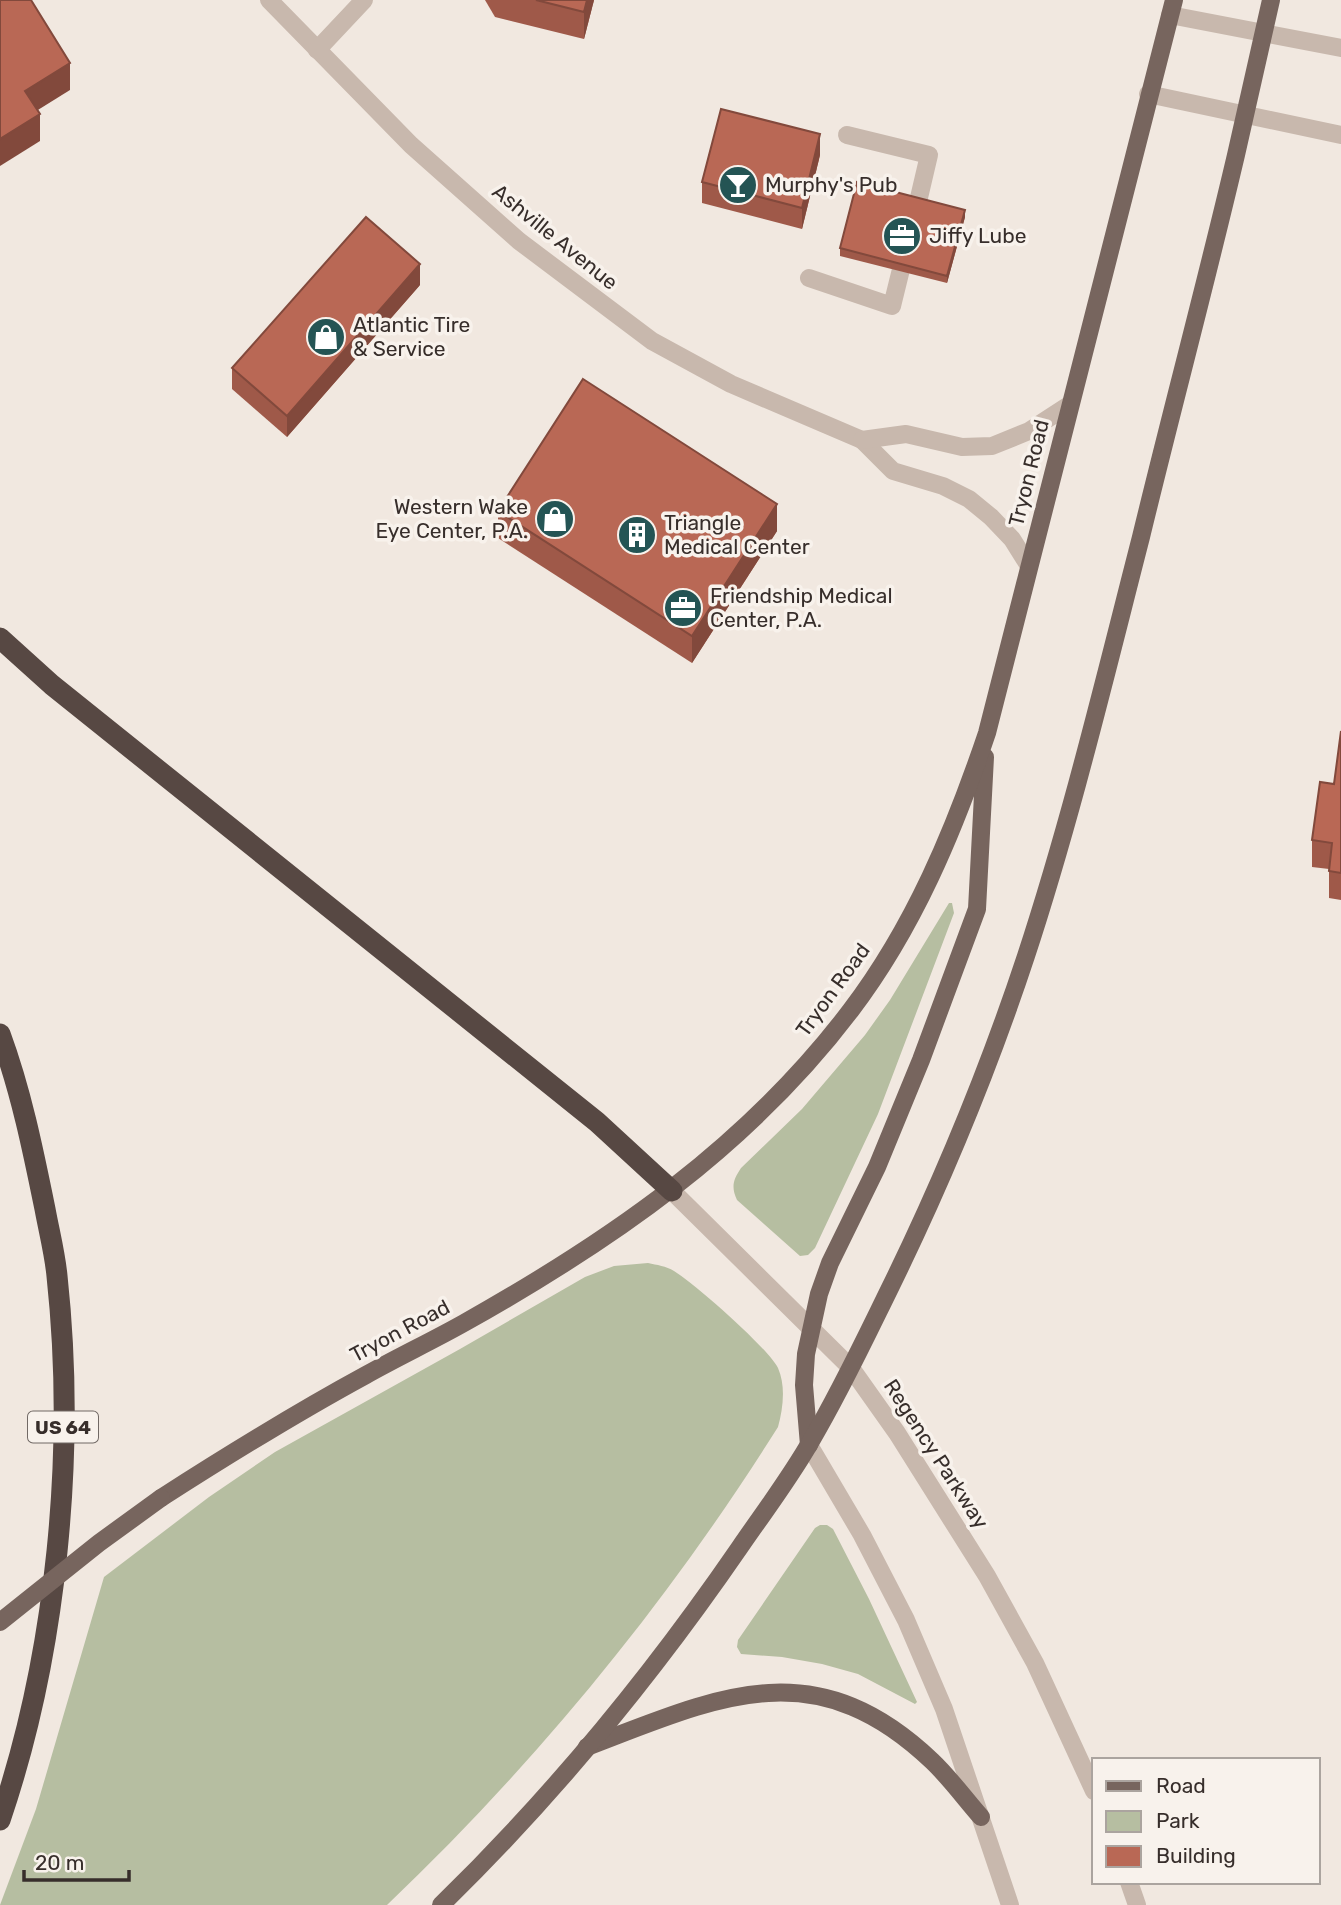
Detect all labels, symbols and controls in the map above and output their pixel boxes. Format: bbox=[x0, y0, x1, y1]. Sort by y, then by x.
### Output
bar icon: Murphy's Pub bbox=[717, 164, 759, 206]
place label: Murphy's Pub bbox=[765, 172, 897, 197]
street label: Ashville Avenue bbox=[488, 178, 623, 295]
office icon: Jiffy Lube bbox=[881, 215, 923, 257]
place label: Jiffy Lube bbox=[929, 223, 1026, 248]
place label: Atlantic Tire & Service bbox=[353, 312, 470, 361]
shop icon: Atlantic Tire & Service bbox=[305, 316, 347, 358]
street label: Tryon Road bbox=[1003, 417, 1054, 529]
place label: Western Wake Eye Center, P.A. bbox=[375, 494, 528, 543]
shop icon: Western Wake Eye Center, P.A. bbox=[534, 498, 576, 540]
place label: Triangle Medical Center bbox=[664, 510, 810, 559]
building icon: Triangle Medical Center bbox=[616, 514, 658, 556]
place label: Friendship Medical Center, P.A. bbox=[710, 583, 893, 632]
office icon: Friendship Medical Center, P.A. bbox=[662, 587, 704, 629]
street label: Tryon Road bbox=[790, 938, 875, 1041]
street label: Tryon Road bbox=[346, 1294, 454, 1367]
street label: Regency Parkway bbox=[879, 1374, 994, 1533]
road number: US 64 bbox=[28, 1412, 98, 1442]
legend bbox=[1092, 1758, 1320, 1884]
text: Road bbox=[1156, 1773, 1206, 1798]
text: Park bbox=[1156, 1808, 1200, 1833]
scale bar bbox=[24, 1839, 130, 1883]
text: Building bbox=[1156, 1843, 1236, 1868]
text: 20 m bbox=[35, 1850, 84, 1875]

